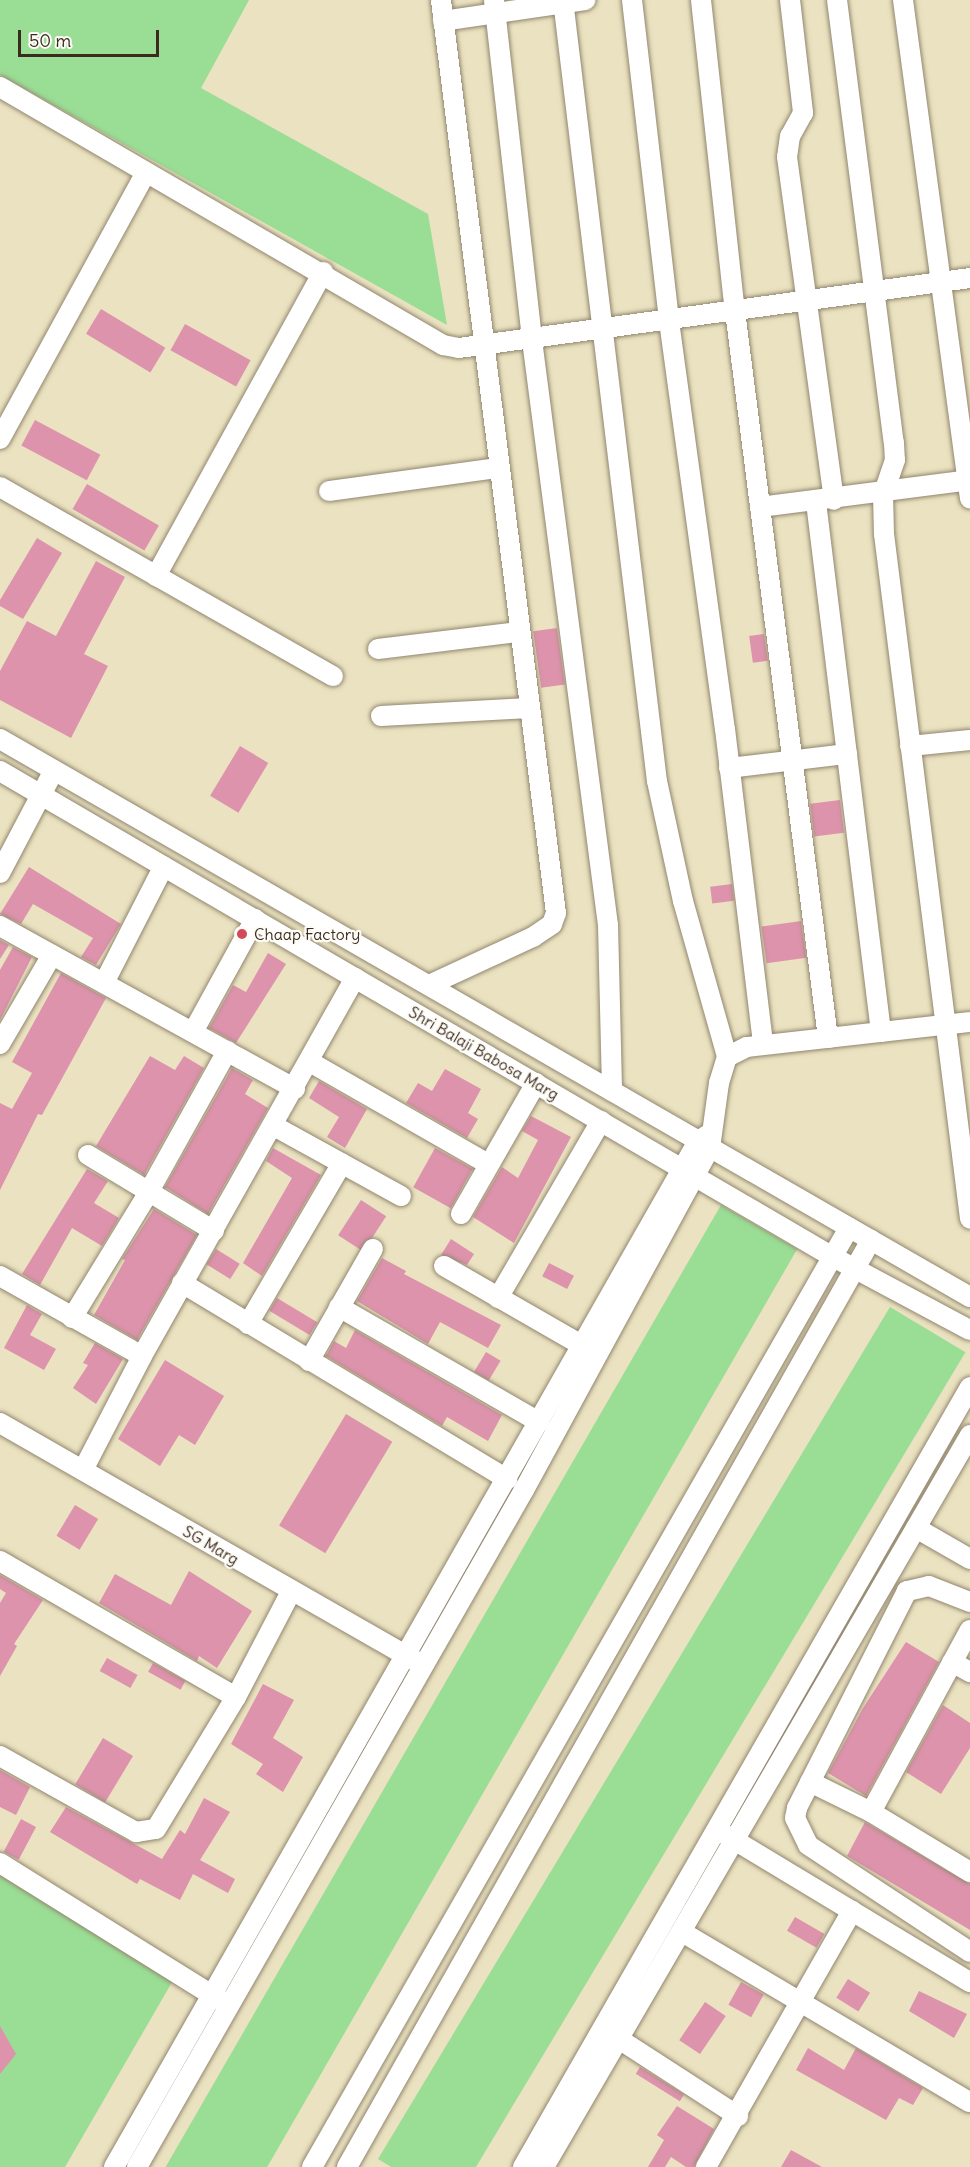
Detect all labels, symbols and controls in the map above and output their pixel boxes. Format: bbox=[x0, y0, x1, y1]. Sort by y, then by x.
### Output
scale bar bbox=[21, 18, 162, 56]
text: 50 m bbox=[29, 29, 71, 52]
place label: Chaap Factory bbox=[254, 924, 360, 944]
marker: Chaap Factory bbox=[235, 927, 249, 941]
street label: Shri Balaji Babosa Marg bbox=[405, 1002, 563, 1104]
street label: SG Marg bbox=[180, 1521, 242, 1569]

